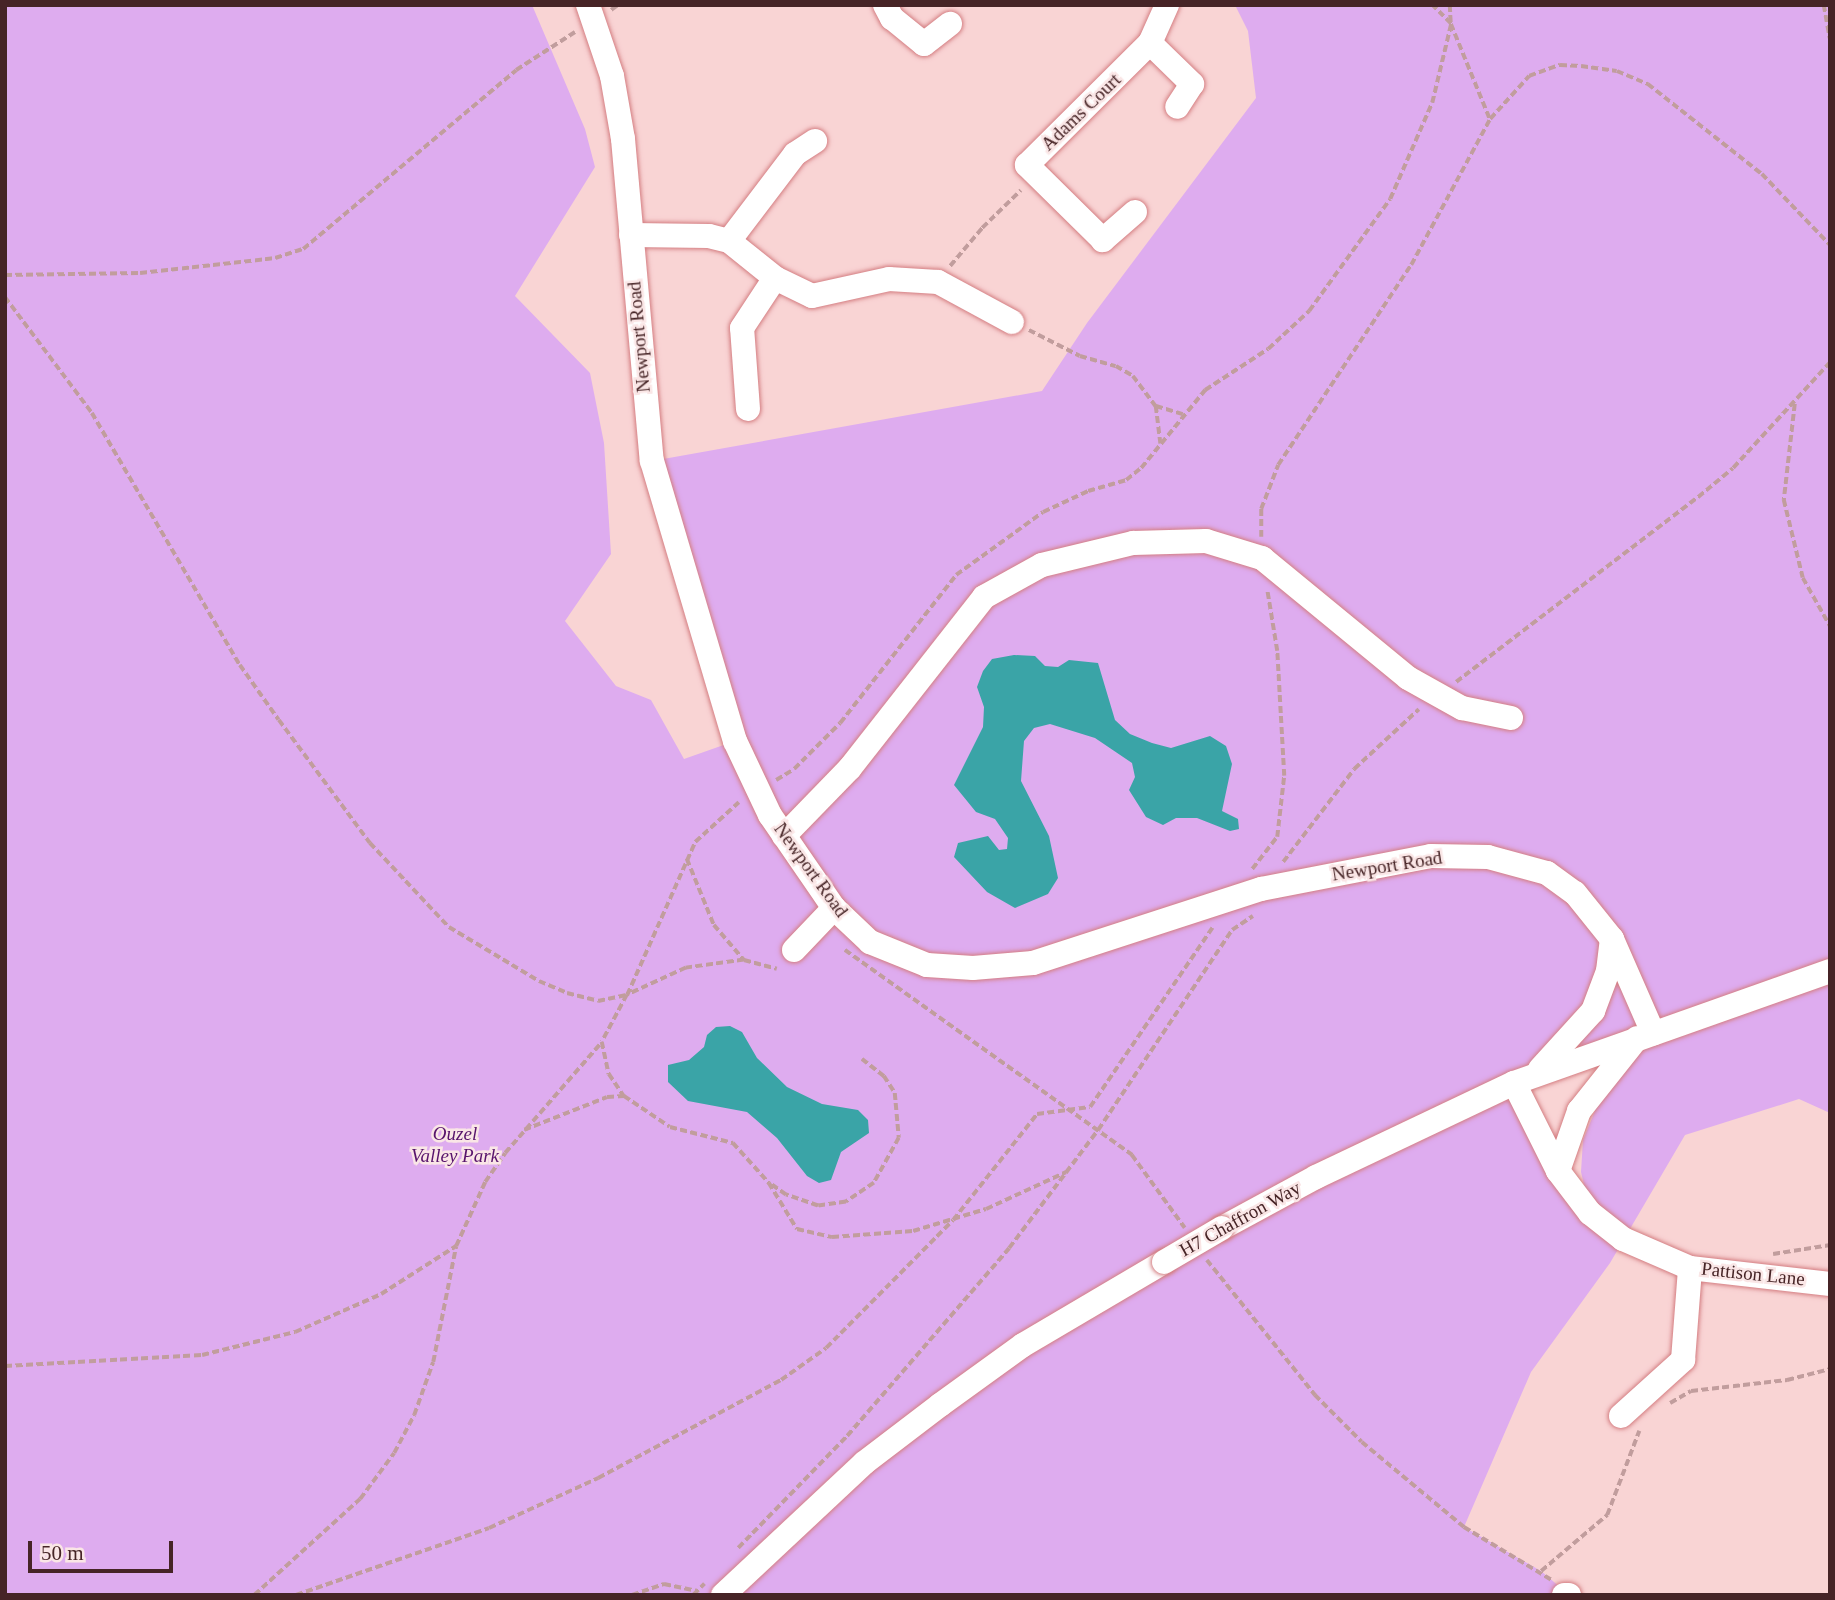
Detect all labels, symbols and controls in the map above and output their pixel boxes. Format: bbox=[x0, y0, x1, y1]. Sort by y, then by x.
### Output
street label: Adams Court bbox=[1036, 68, 1126, 156]
street label: Newport Road bbox=[623, 281, 655, 393]
street label: Newport Road bbox=[769, 818, 853, 922]
street label: Newport Road bbox=[1330, 846, 1444, 886]
park label: Ouzel Valley Park bbox=[411, 1123, 499, 1167]
street label: H7 Chaffron Way bbox=[1175, 1176, 1305, 1262]
street label: Pattison Lane bbox=[1700, 1257, 1806, 1291]
scale bar bbox=[32, 1526, 177, 1570]
text: 50 m bbox=[41, 1541, 84, 1565]

